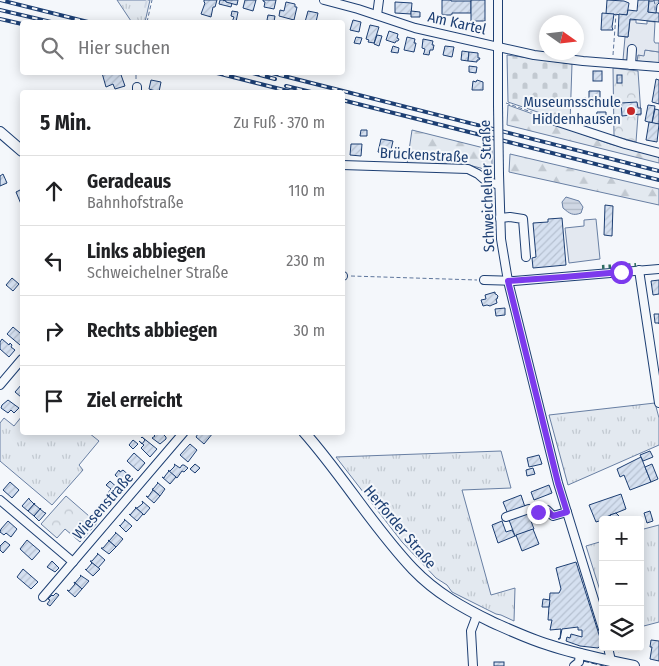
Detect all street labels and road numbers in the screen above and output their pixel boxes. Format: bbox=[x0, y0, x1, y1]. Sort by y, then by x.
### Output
street label: Am Kartel bbox=[426, 8, 488, 38]
street label: Schweichelner Straße bbox=[476, 119, 498, 253]
street label: Brückenstraße bbox=[379, 144, 469, 166]
street label: Wiesenstraße bbox=[69, 469, 137, 543]
street label: Herforder Straße bbox=[360, 482, 440, 572]

